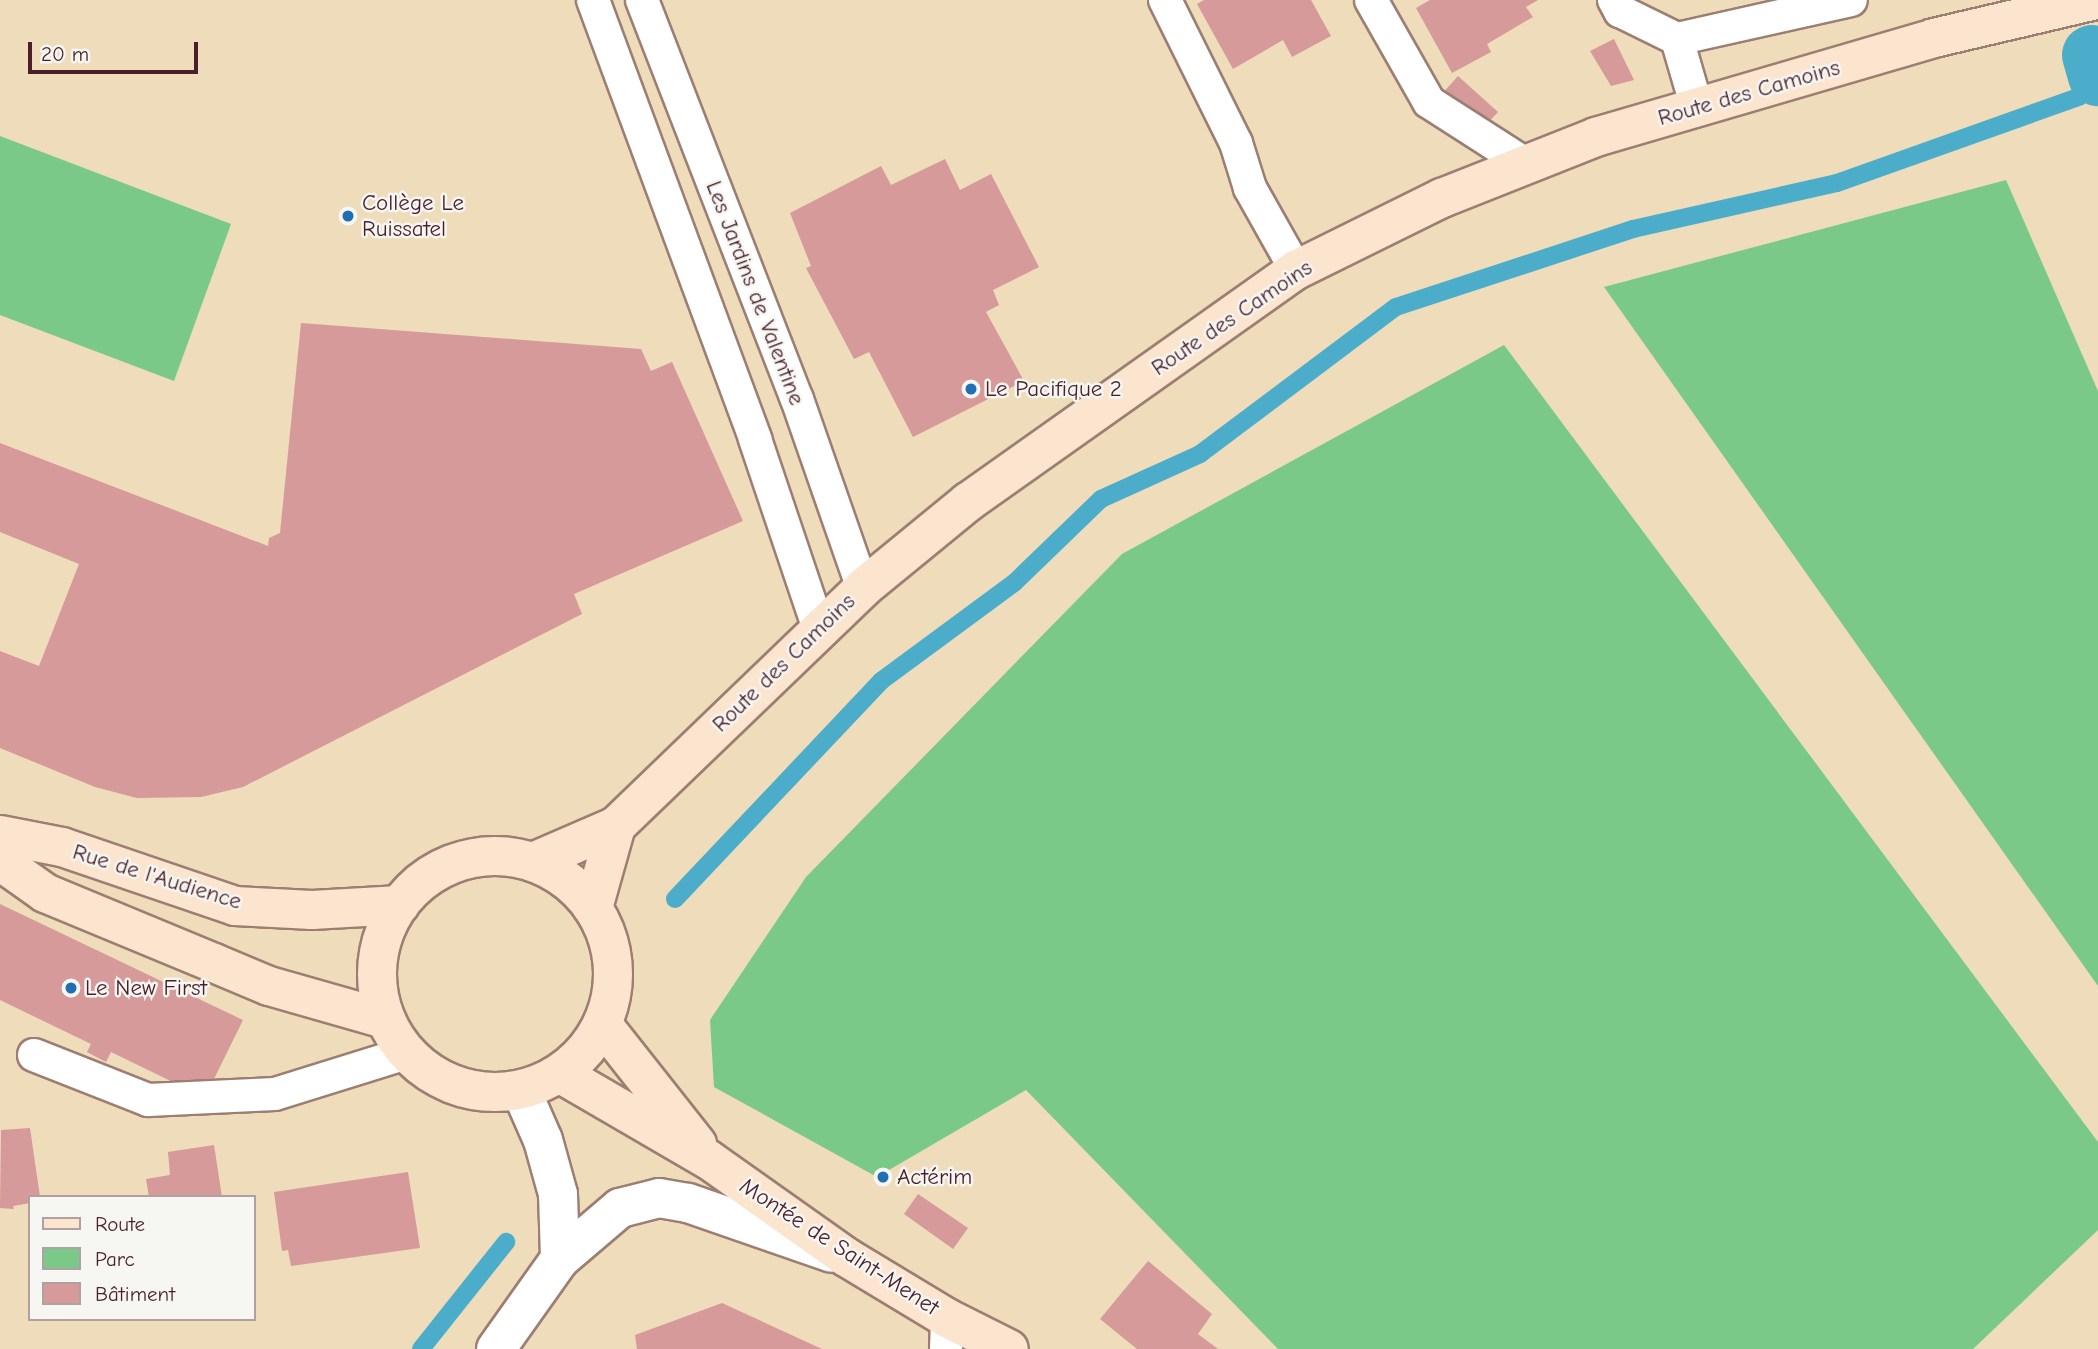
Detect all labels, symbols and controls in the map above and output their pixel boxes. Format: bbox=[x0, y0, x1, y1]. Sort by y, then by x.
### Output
scale bar bbox=[32, 28, 201, 72]
text: 20 m bbox=[41, 42, 89, 66]
street label: Route des Camoins bbox=[1655, 54, 1843, 132]
street label: Les Jardins de Valentine bbox=[700, 177, 810, 409]
place label: Collège Le Ruissatel bbox=[362, 189, 464, 243]
marker: Collège Le Ruissatel bbox=[340, 208, 356, 224]
street label: Route des Camoins bbox=[1146, 254, 1318, 382]
place label: Le Pacifique 2 bbox=[985, 375, 1122, 403]
marker: Le Pacifique 2 bbox=[963, 381, 979, 397]
street label: Route des Camoins bbox=[707, 588, 861, 738]
street label: Rue de l'Audience bbox=[69, 838, 245, 916]
place label: Le New First bbox=[85, 974, 207, 1002]
marker: Le New First bbox=[63, 980, 79, 996]
place label: Actérim bbox=[897, 1163, 972, 1191]
marker: Actérim bbox=[875, 1169, 891, 1185]
street label: Montée de Saint-Menet bbox=[734, 1172, 944, 1322]
legend bbox=[28, 1195, 256, 1321]
text: Route bbox=[95, 1212, 145, 1236]
text: Parc bbox=[95, 1247, 135, 1271]
text: Bâtiment bbox=[95, 1282, 175, 1306]

